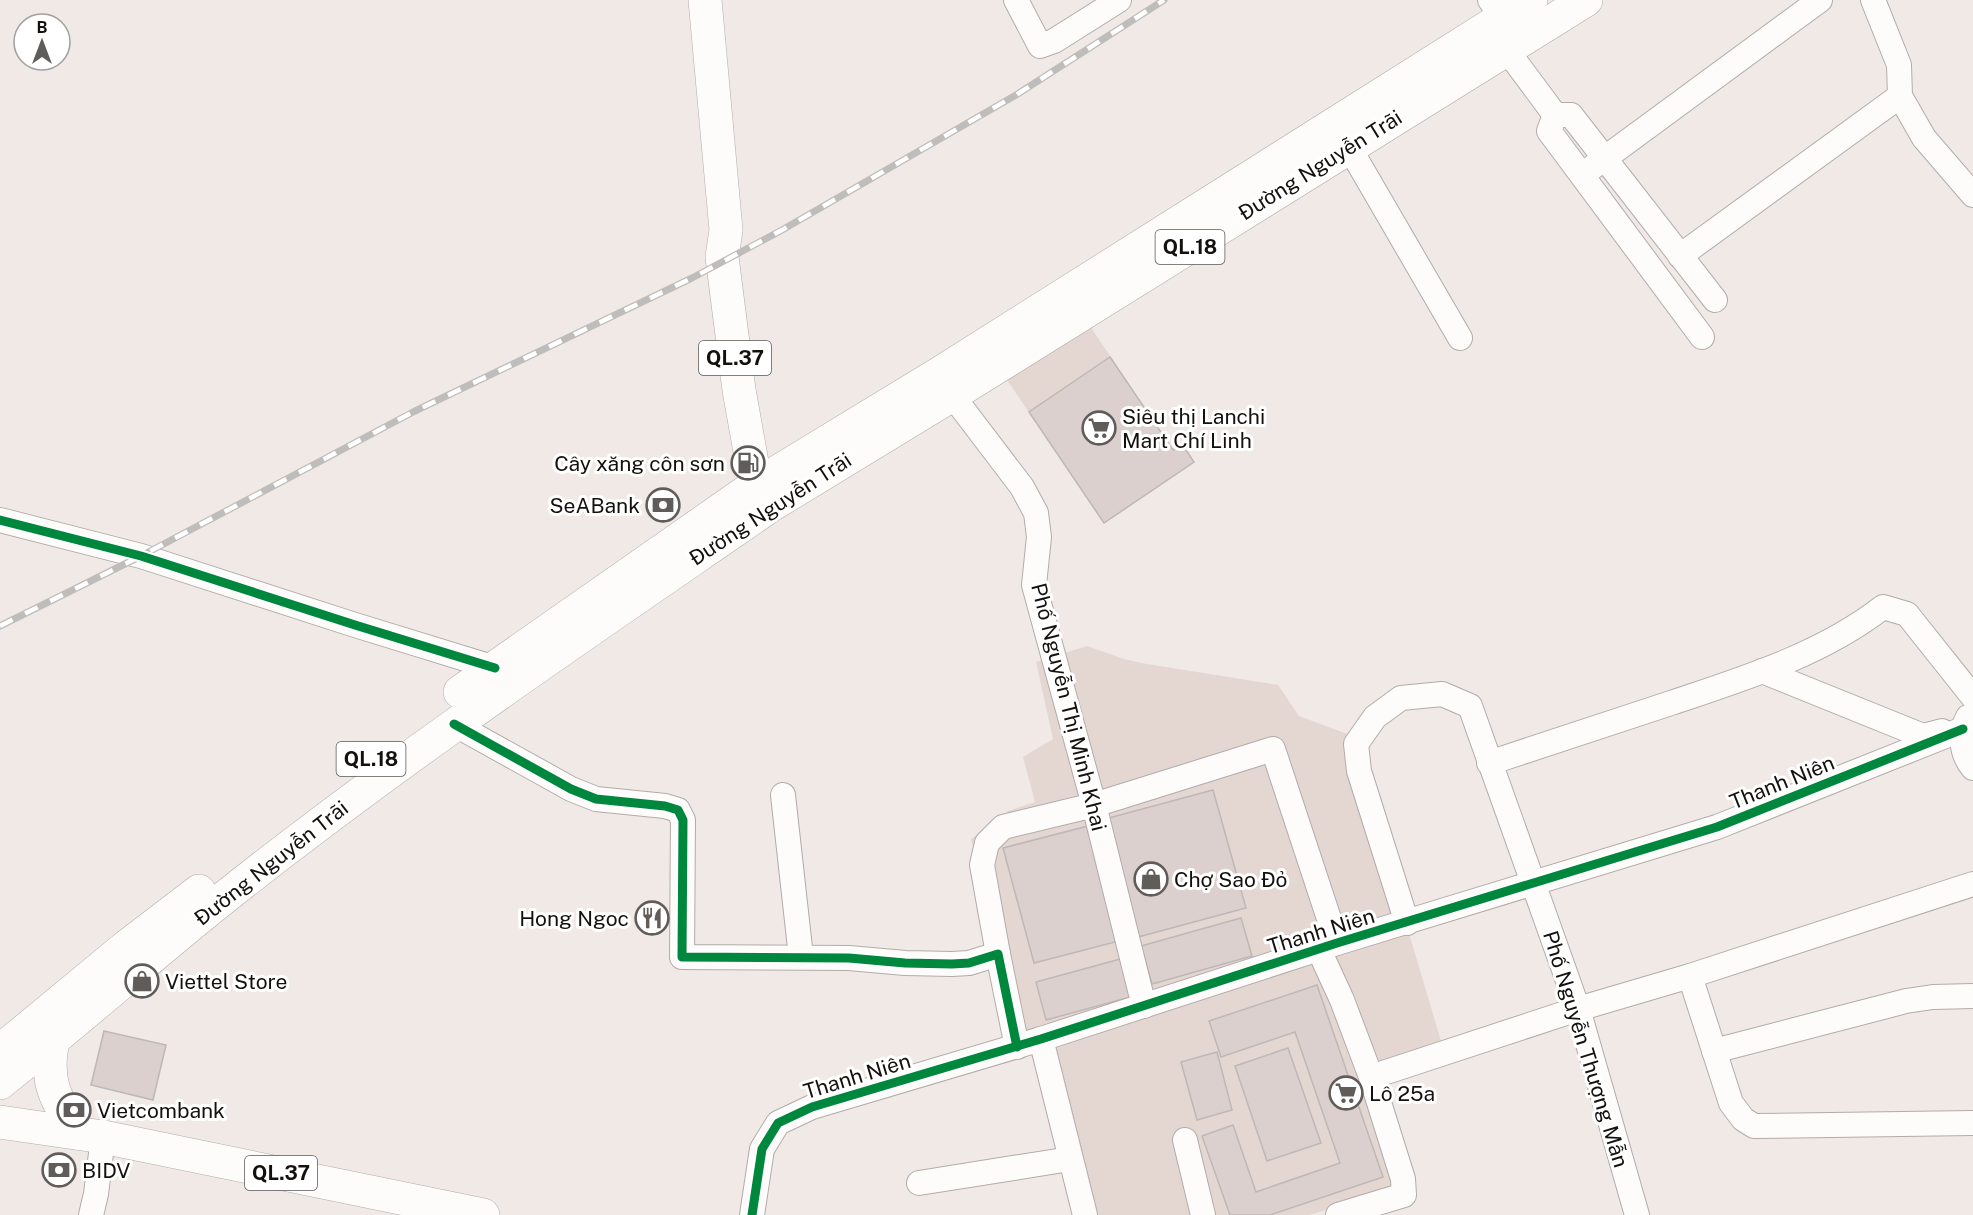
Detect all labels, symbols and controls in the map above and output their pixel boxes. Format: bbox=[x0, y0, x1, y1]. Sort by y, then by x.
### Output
north arrow bbox=[12, 12, 72, 72]
text: B bbox=[37, 18, 48, 37]
street label: Đường Nguyễn Trãi bbox=[1234, 105, 1406, 225]
road number: QL.18 bbox=[1156, 230, 1224, 264]
road number: QL.37 bbox=[699, 341, 771, 375]
place label: Siêu thị Lanchi Mart Chí Linh bbox=[1122, 404, 1265, 453]
supermarket icon: Siêu thị Lanchi Mart Chí Linh bbox=[1081, 410, 1117, 446]
fuel station icon: Cây xăng côn sơn bbox=[730, 445, 766, 481]
street label: Đường Nguyễn Trãi bbox=[684, 447, 856, 571]
place label: Cây xăng côn sơn bbox=[554, 451, 725, 476]
bank icon: SeABank bbox=[645, 487, 681, 523]
place label: SeABank bbox=[550, 493, 640, 518]
street label: Phố Nguyễn Thị Minh Khai bbox=[1026, 581, 1112, 833]
road number: QL.18 bbox=[336, 742, 406, 776]
street label: Thanh Niên bbox=[1726, 750, 1838, 814]
street label: Đường Nguyễn Trãi bbox=[189, 795, 353, 931]
shop icon: Chợ Sao Đỏ bbox=[1133, 861, 1169, 897]
place label: Chợ Sao Đỏ bbox=[1174, 867, 1287, 892]
restaurant icon: Hong Ngoc bbox=[634, 900, 670, 936]
street label: Thanh Niên bbox=[1264, 903, 1378, 959]
place label: Hong Ngoc bbox=[519, 906, 629, 931]
street label: Phố Nguyễn Thượng Mẫn bbox=[1538, 928, 1634, 1170]
shop icon: Viettel Store bbox=[124, 963, 160, 999]
place label: Viettel Store bbox=[165, 969, 287, 994]
street label: Thanh Niên bbox=[800, 1048, 914, 1104]
supermarket icon: Lô 25a bbox=[1328, 1075, 1364, 1111]
place label: Lô 25a bbox=[1369, 1081, 1435, 1106]
bank icon: Vietcombank bbox=[56, 1092, 92, 1128]
place label: Vietcombank bbox=[97, 1098, 225, 1123]
bank icon: BIDV bbox=[41, 1152, 77, 1188]
road number: QL.37 bbox=[245, 1156, 317, 1190]
place label: BIDV bbox=[82, 1158, 130, 1183]

